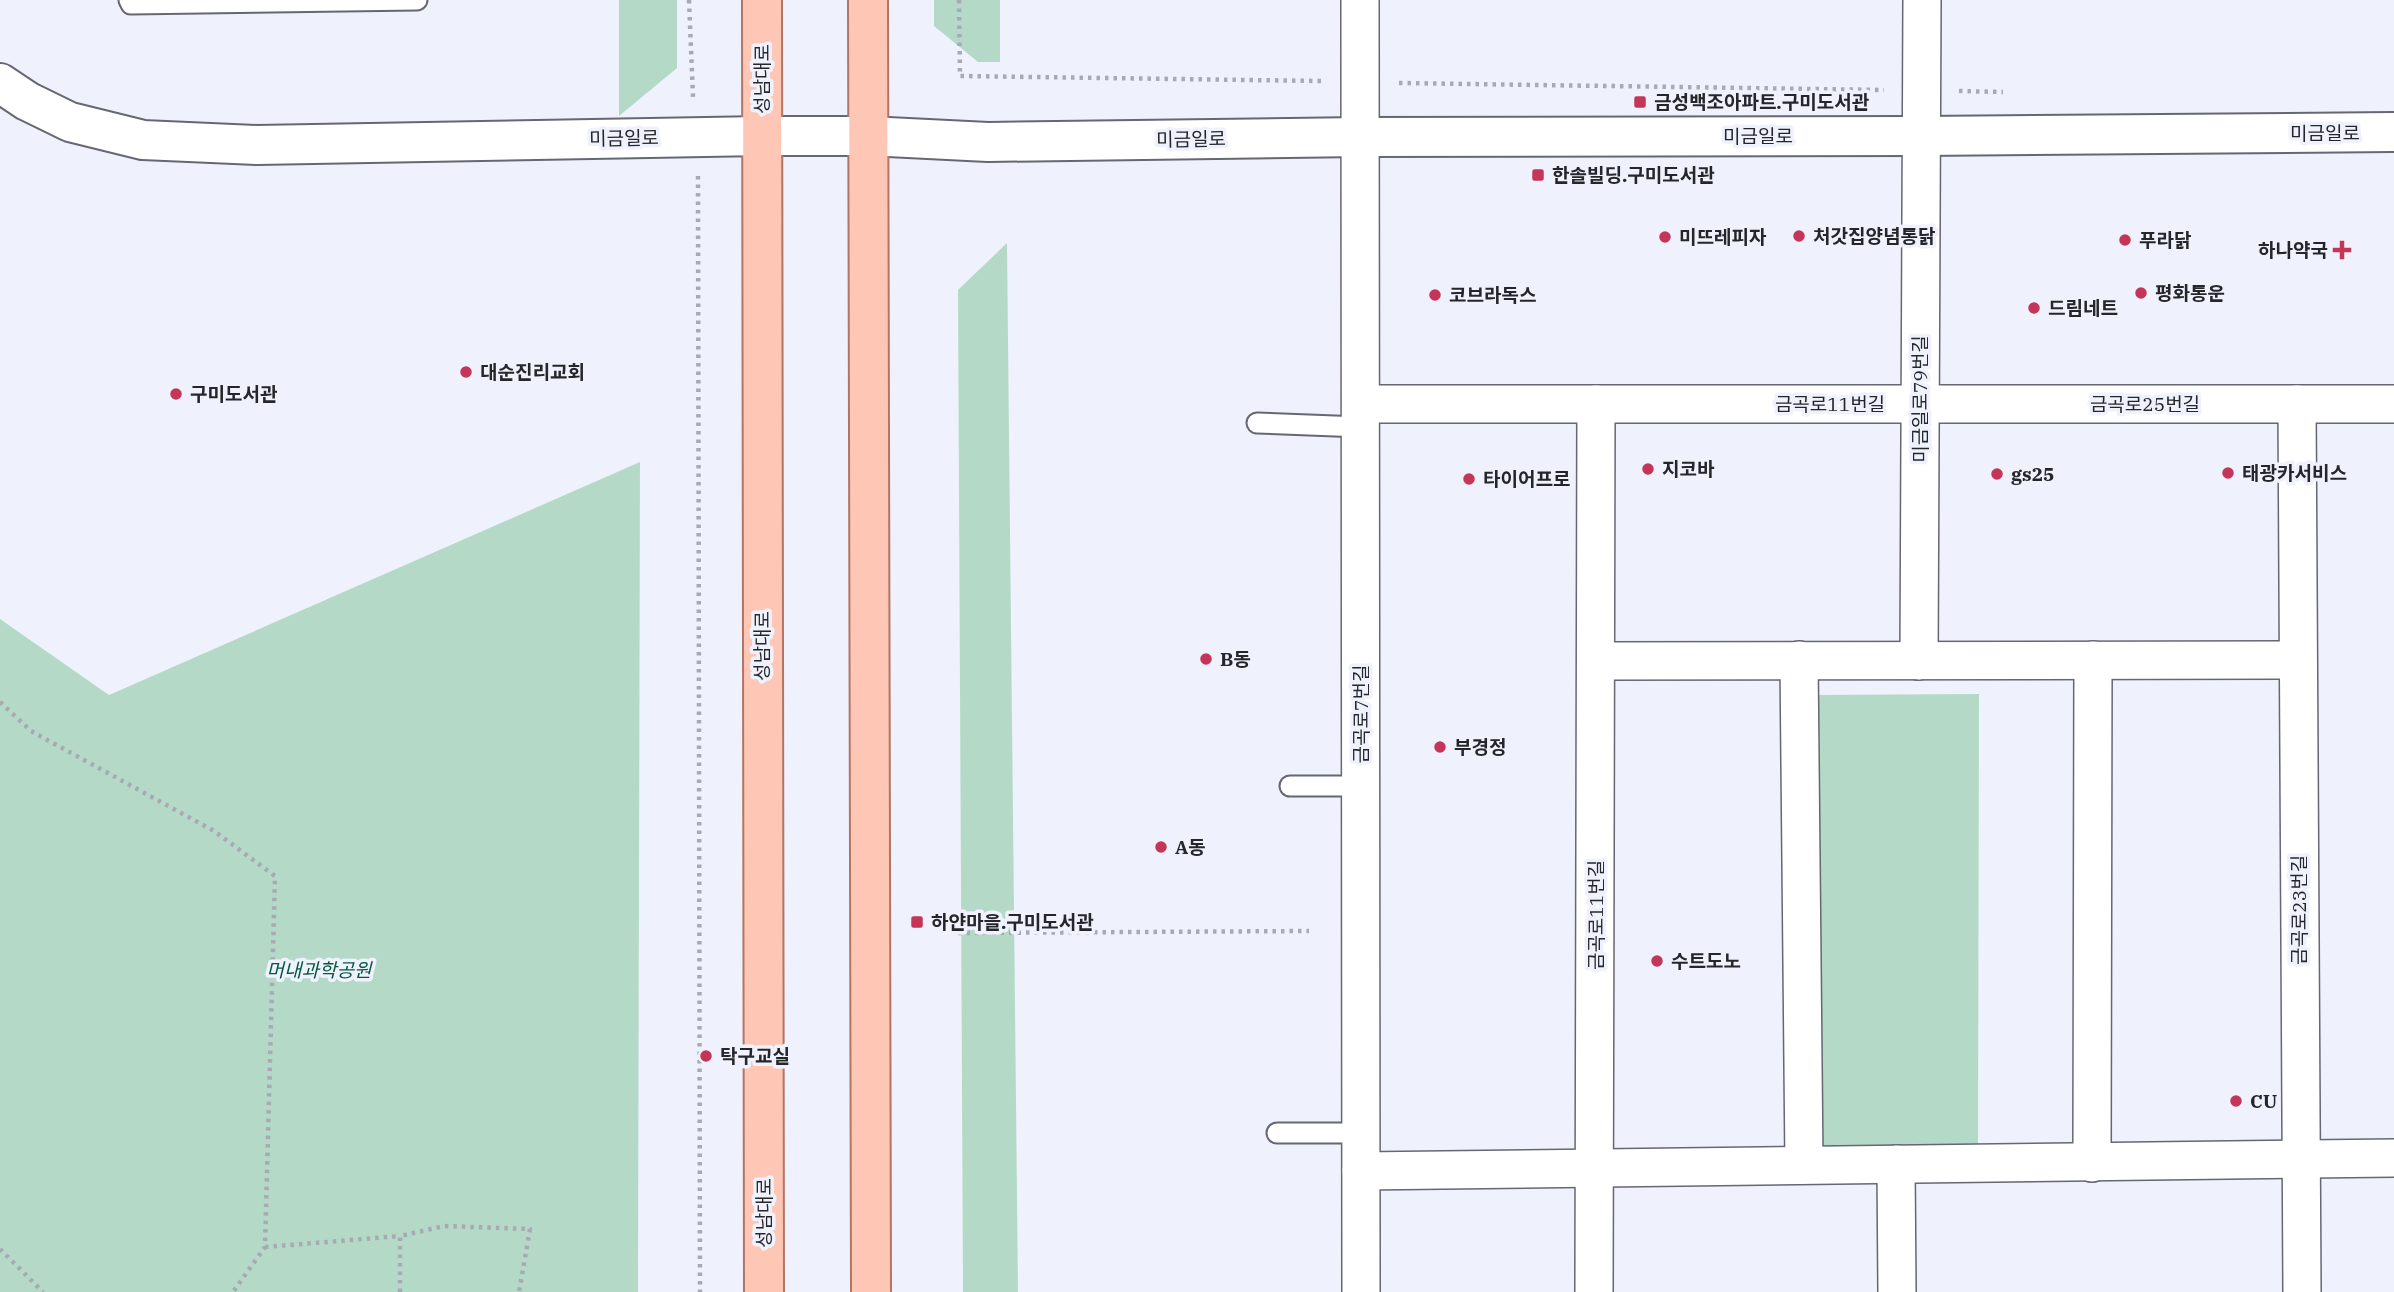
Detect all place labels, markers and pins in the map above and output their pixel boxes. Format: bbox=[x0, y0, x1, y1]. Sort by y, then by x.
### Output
place label: 금성백조아파트.구미도서관 bbox=[1654, 90, 1870, 114]
marker: 금성백조아파트.구미도서관 bbox=[1632, 94, 1648, 110]
place label: 한솔빌딩.구미도서관 bbox=[1552, 163, 1715, 187]
marker: 한솔빌딩.구미도서관 bbox=[1530, 167, 1546, 183]
place label: 처갓집양념통닭 bbox=[1813, 224, 1935, 248]
place label: 미뜨레피자 bbox=[1679, 225, 1767, 249]
marker: 처갓집양념통닭 bbox=[1791, 228, 1807, 244]
place label: 푸라닭 bbox=[2139, 228, 2191, 252]
marker: 미뜨레피자 bbox=[1657, 229, 1673, 245]
marker: 푸라닭 bbox=[2117, 232, 2133, 248]
place label: 하나약국 bbox=[2258, 238, 2328, 262]
marker: 하나약국 bbox=[2334, 242, 2350, 258]
place label: 평화통운 bbox=[2155, 281, 2225, 305]
place label: 코브라독스 bbox=[1449, 283, 1536, 307]
marker: 평화통운 bbox=[2133, 285, 2149, 301]
marker: 코브라독스 bbox=[1427, 287, 1443, 303]
place label: 드림네트 bbox=[2048, 296, 2118, 320]
marker: 드림네트 bbox=[2026, 300, 2042, 316]
place label: 대순진리교회 bbox=[480, 360, 585, 384]
marker: 대순진리교회 bbox=[458, 364, 474, 380]
place label: 구미도서관 bbox=[190, 382, 278, 406]
marker: 구미도서관 bbox=[168, 386, 184, 402]
place label: 지코바 bbox=[1662, 457, 1715, 481]
marker: 지코바 bbox=[1640, 461, 1656, 477]
place label: 태광카서비스 bbox=[2242, 461, 2347, 485]
place label: gs25 bbox=[2011, 462, 2054, 486]
marker: 태광카서비스 bbox=[2220, 465, 2236, 481]
marker: gs25 bbox=[1989, 466, 2005, 482]
place label: 타이어프로 bbox=[1483, 467, 1570, 491]
marker: 타이어프로 bbox=[1461, 471, 1477, 487]
place label: B동 bbox=[1220, 647, 1251, 671]
marker: B동 bbox=[1198, 651, 1214, 667]
place label: 부경정 bbox=[1454, 735, 1506, 759]
marker: 부경정 bbox=[1432, 739, 1448, 755]
place label: A동 bbox=[1175, 835, 1206, 859]
marker: A동 bbox=[1153, 839, 1169, 855]
place label: 하얀마을.구미도서관 bbox=[931, 910, 1094, 934]
marker: 하얀마을.구미도서관 bbox=[909, 914, 925, 930]
place label: 수트도노 bbox=[1671, 949, 1741, 973]
marker: 수트도노 bbox=[1649, 953, 1665, 969]
place label: 탁구교실 bbox=[720, 1044, 790, 1068]
marker: 탁구교실 bbox=[698, 1048, 714, 1064]
place label: CU bbox=[2250, 1089, 2277, 1113]
marker: CU bbox=[2228, 1093, 2244, 1109]

